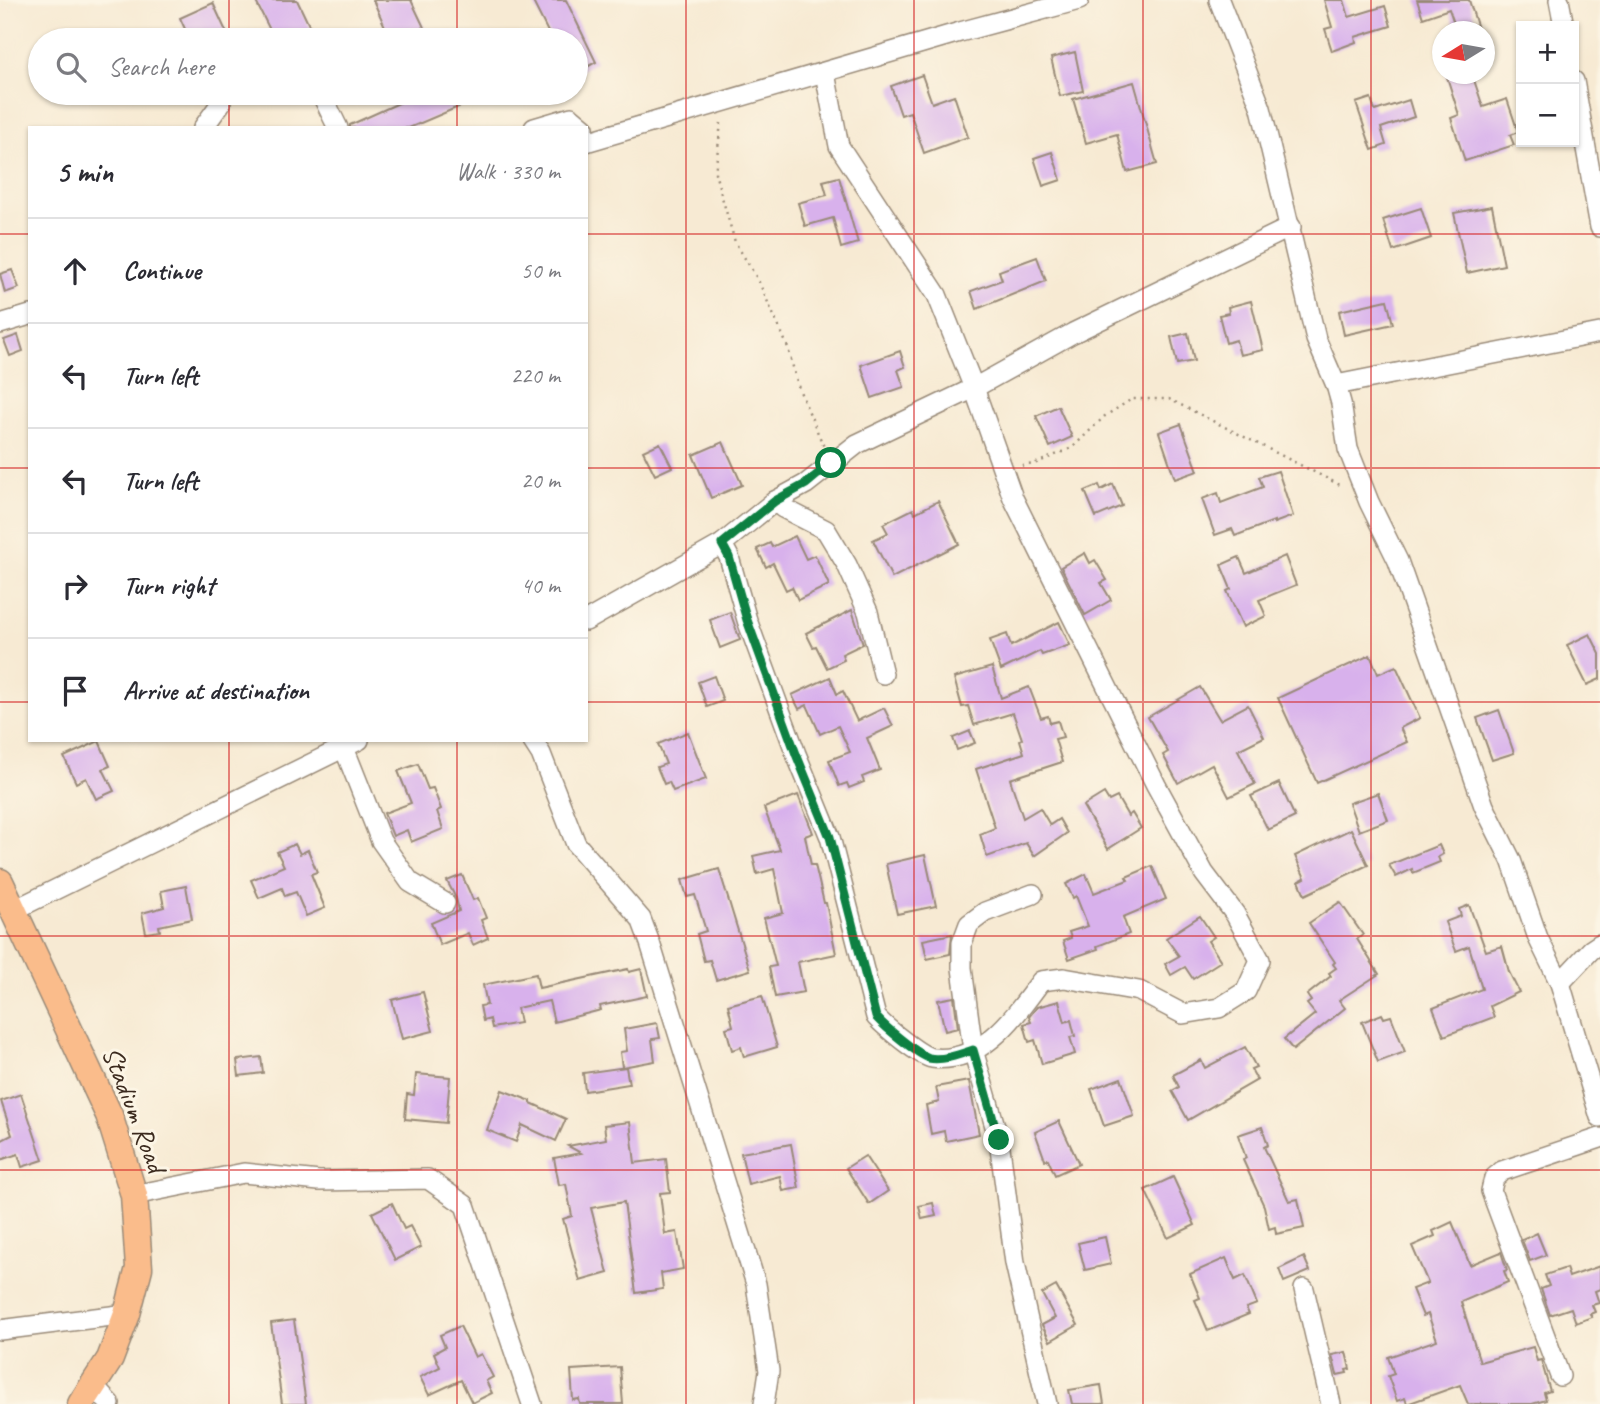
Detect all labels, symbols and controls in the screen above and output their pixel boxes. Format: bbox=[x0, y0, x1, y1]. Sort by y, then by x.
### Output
north arrow bbox=[1432, 21, 1495, 84]
map controls bbox=[1516, 21, 1579, 147]
button: + bbox=[1516, 21, 1579, 84]
search box bbox=[28, 28, 588, 105]
icon: search bbox=[52, 48, 90, 86]
text: Search here bbox=[108, 50, 214, 83]
button: − bbox=[1516, 84, 1579, 147]
text: 5 min bbox=[56, 153, 113, 191]
text: Walk · 330 m bbox=[456, 157, 560, 186]
icon: ahead bbox=[56, 252, 94, 290]
text: Continue bbox=[123, 254, 201, 287]
text: 50 m bbox=[521, 256, 560, 285]
icon: left bbox=[56, 357, 94, 395]
text: Turn left bbox=[123, 359, 198, 392]
text: 220 m bbox=[511, 361, 560, 390]
route start bbox=[815, 447, 846, 478]
icon: left bbox=[56, 462, 94, 500]
text: Turn left bbox=[123, 464, 198, 497]
text: 20 m bbox=[521, 466, 560, 495]
icon: right bbox=[56, 567, 94, 605]
text: Turn right bbox=[123, 569, 214, 602]
text: 40 m bbox=[521, 571, 560, 600]
icon: arrive bbox=[56, 672, 94, 710]
text: Arrive at destination bbox=[123, 674, 309, 707]
street label: Stadium Road bbox=[95, 1041, 176, 1181]
route end bbox=[983, 1124, 1014, 1155]

